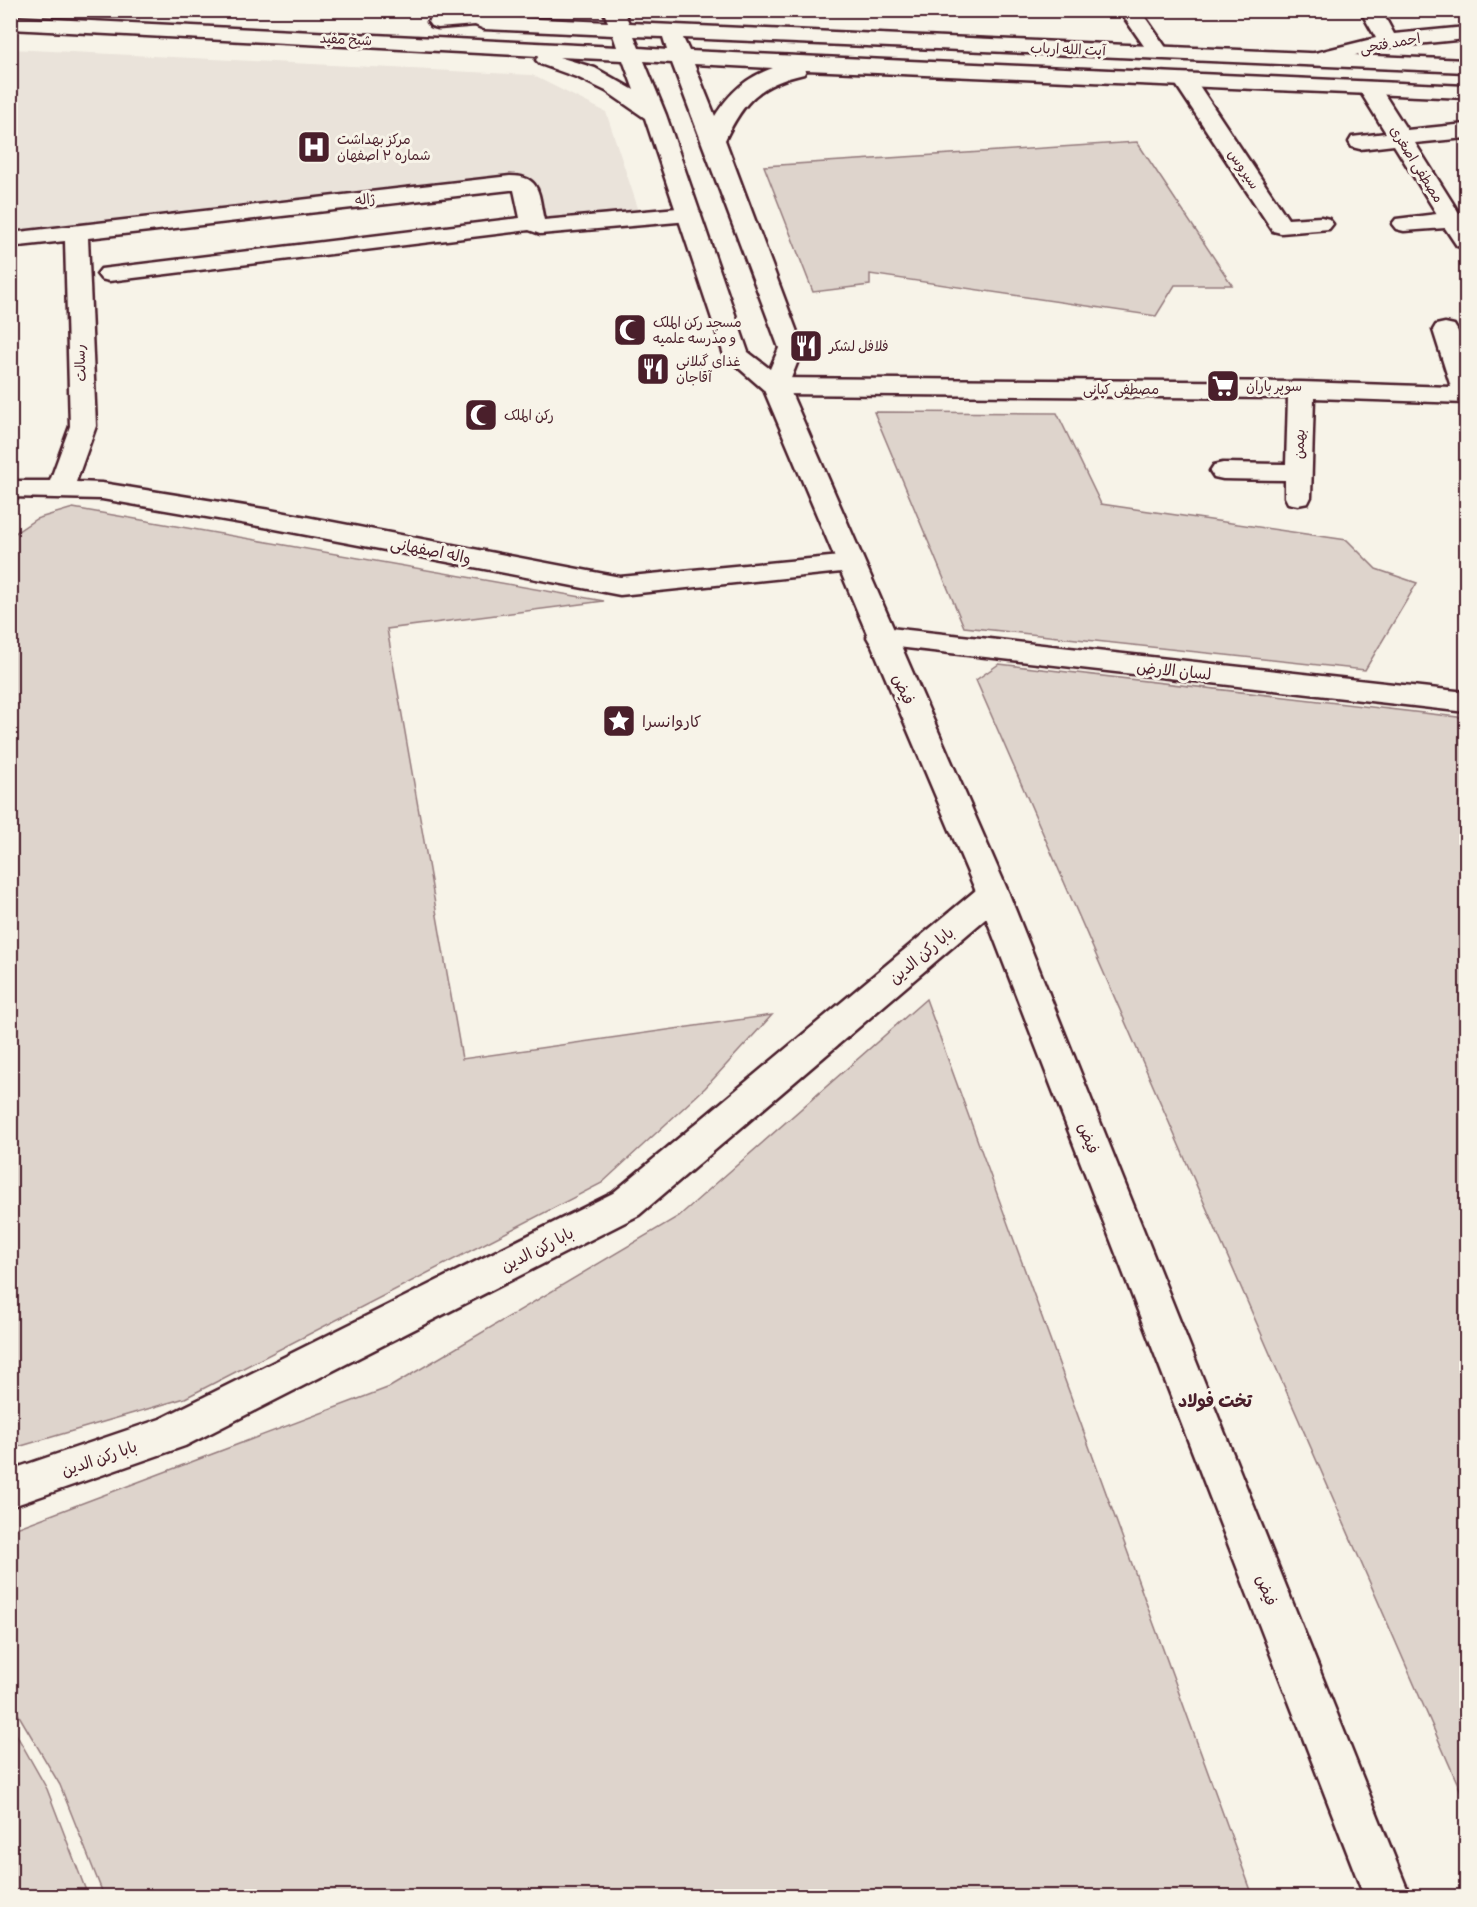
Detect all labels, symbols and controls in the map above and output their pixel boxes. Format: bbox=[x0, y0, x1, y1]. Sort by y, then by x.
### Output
street label: شیخ مفید bbox=[319, 30, 373, 50]
street label: احمد فتحی bbox=[1358, 30, 1422, 57]
street label: آیت الله ارباب bbox=[1030, 40, 1107, 59]
street label: مصطفی اصغری bbox=[1386, 123, 1447, 206]
hospital icon: مرکز بهداشت شماره ۲ اصفهان bbox=[296, 129, 332, 165]
place label: مرکز بهداشت شماره ۲ اصفهان bbox=[337, 131, 431, 164]
street label: سیروس bbox=[1224, 146, 1263, 192]
street label: ژاله bbox=[354, 190, 376, 209]
mosque icon: مسجد رکن الملک و مدرسه علمیه bbox=[612, 312, 648, 348]
place label: مسجد رکن الملک و مدرسه علمیه bbox=[653, 314, 742, 347]
restaurant icon: فلافل لشکر bbox=[788, 328, 824, 364]
place label: فلافل لشکر bbox=[828, 338, 888, 355]
street label: رسالت bbox=[71, 344, 90, 382]
restaurant icon: غذای گیلانی آقاجان bbox=[635, 351, 671, 387]
place label: غذای گیلانی آقاجان bbox=[676, 353, 740, 386]
supermarket icon: سوپر باران bbox=[1205, 368, 1241, 404]
place label: سوپر باران bbox=[1246, 378, 1302, 396]
street label: مصطفی کیانی bbox=[1083, 381, 1159, 398]
mosque icon: رکن الملک bbox=[463, 397, 499, 433]
place label: رکن الملک bbox=[504, 407, 554, 424]
street label: بهمن bbox=[1290, 429, 1309, 459]
street label: واله اصفهانی bbox=[389, 533, 473, 569]
street label: لسان الارض bbox=[1136, 657, 1212, 685]
street label: فیض bbox=[888, 671, 919, 708]
place icon: کاروانسرا bbox=[601, 703, 637, 739]
place label: کاروانسرا bbox=[642, 712, 701, 732]
street label: بابا رکن الدین bbox=[885, 923, 958, 989]
street label: فیض bbox=[1073, 1120, 1103, 1157]
street label: بابا رکن الدین bbox=[498, 1223, 577, 1277]
district label: تخت فولاد bbox=[1178, 1390, 1253, 1413]
street label: بابا رکن الدین bbox=[59, 1437, 140, 1481]
street label: فیض bbox=[1251, 1572, 1281, 1609]

